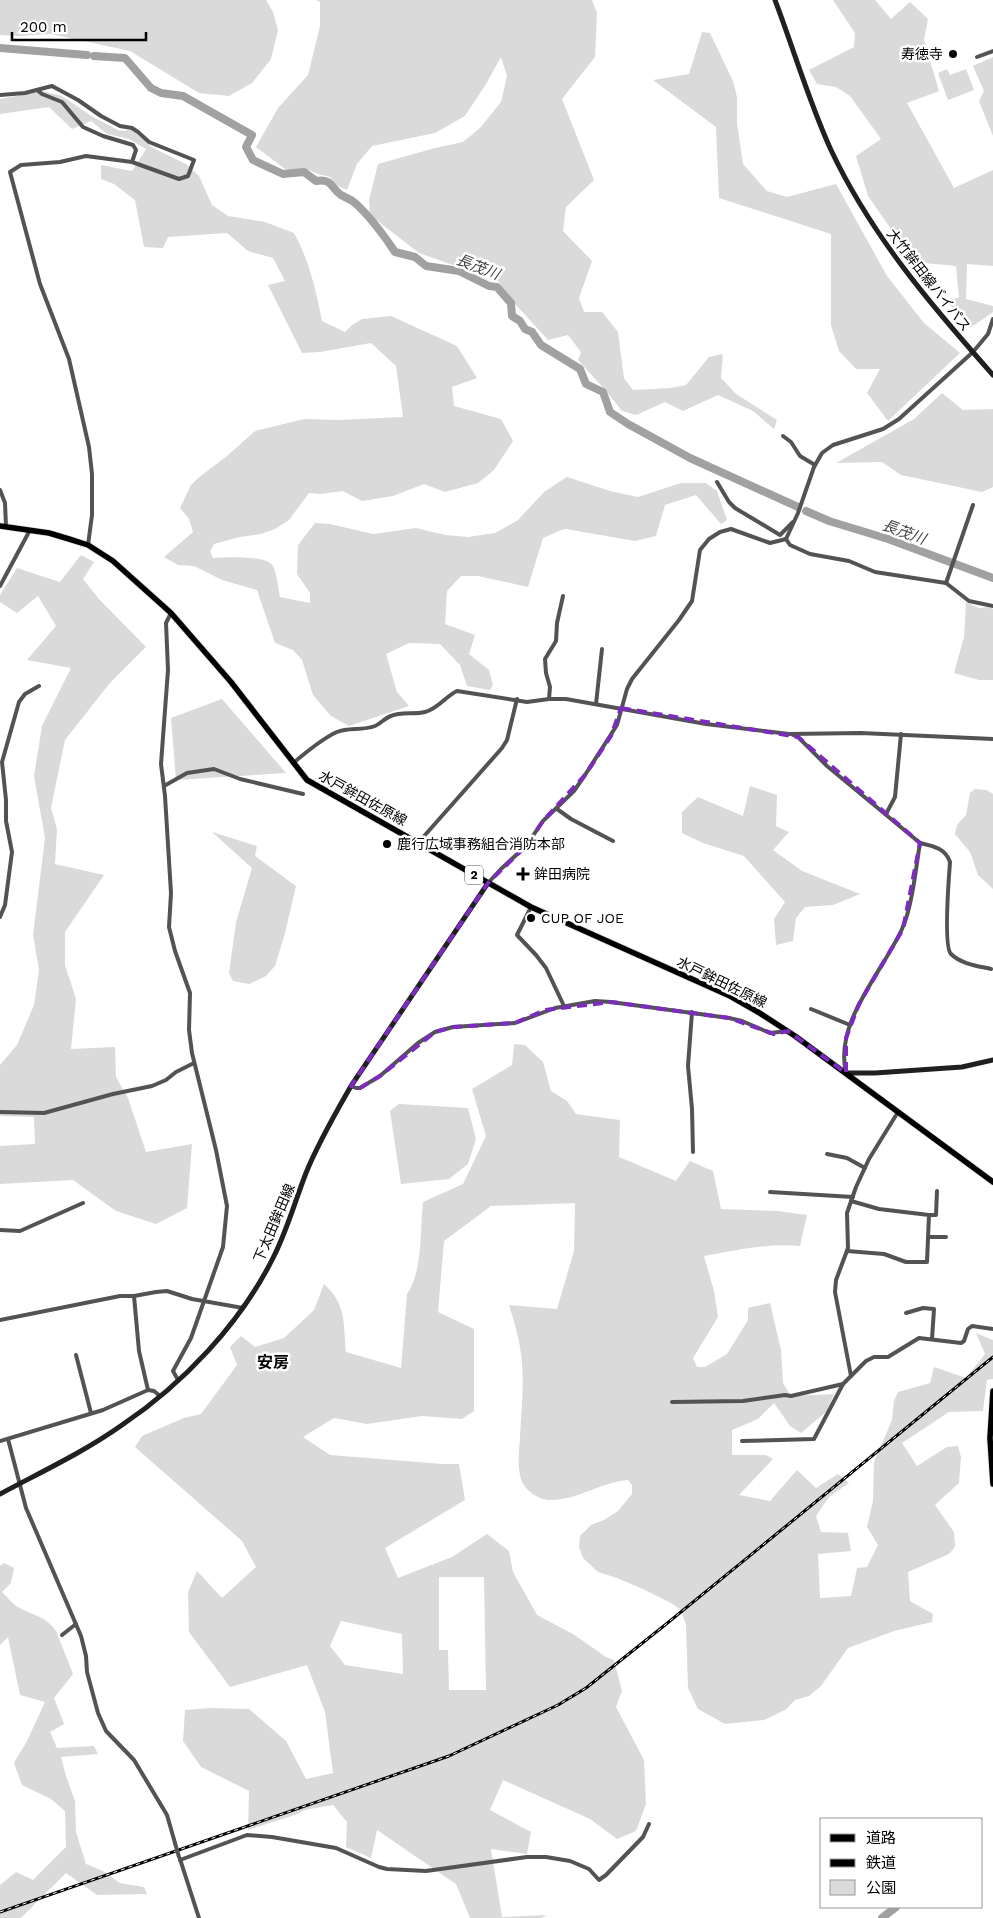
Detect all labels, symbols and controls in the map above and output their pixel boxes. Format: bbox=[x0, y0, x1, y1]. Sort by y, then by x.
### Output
scale bar bbox=[12, 10, 146, 42]
text: 200 m bbox=[20, 18, 67, 36]
place label: 寿徳寺 bbox=[901, 46, 943, 62]
marker: 寿徳寺 bbox=[947, 48, 959, 60]
street label: 大竹鉾田線バイパス bbox=[884, 226, 974, 334]
water label: 長茂川 bbox=[454, 251, 504, 284]
water label: 長茂川 bbox=[880, 516, 930, 549]
street label: 水戸鉾田佐原線 bbox=[316, 767, 410, 829]
place label: 鹿行広域事務組合消防本部 bbox=[397, 836, 565, 852]
marker: 鹿行広域事務組合消防本部 bbox=[381, 838, 393, 850]
road number: 2 bbox=[465, 866, 483, 884]
place label: 鉾田病院 bbox=[534, 866, 590, 882]
marker: 鉾田病院 bbox=[516, 867, 530, 881]
place label: CUP OF JOE bbox=[541, 910, 624, 926]
marker: CUP OF JOE bbox=[525, 912, 537, 924]
street label: 水戸鉾田佐原線 bbox=[674, 953, 770, 1011]
street label: 下太田鉾田線 bbox=[250, 1181, 298, 1265]
district label: 安房 bbox=[257, 1353, 289, 1372]
legend bbox=[820, 1818, 983, 1908]
text: 道路 bbox=[866, 1829, 896, 1847]
text: 鉄道 bbox=[866, 1854, 896, 1872]
text: 公園 bbox=[866, 1879, 896, 1897]

